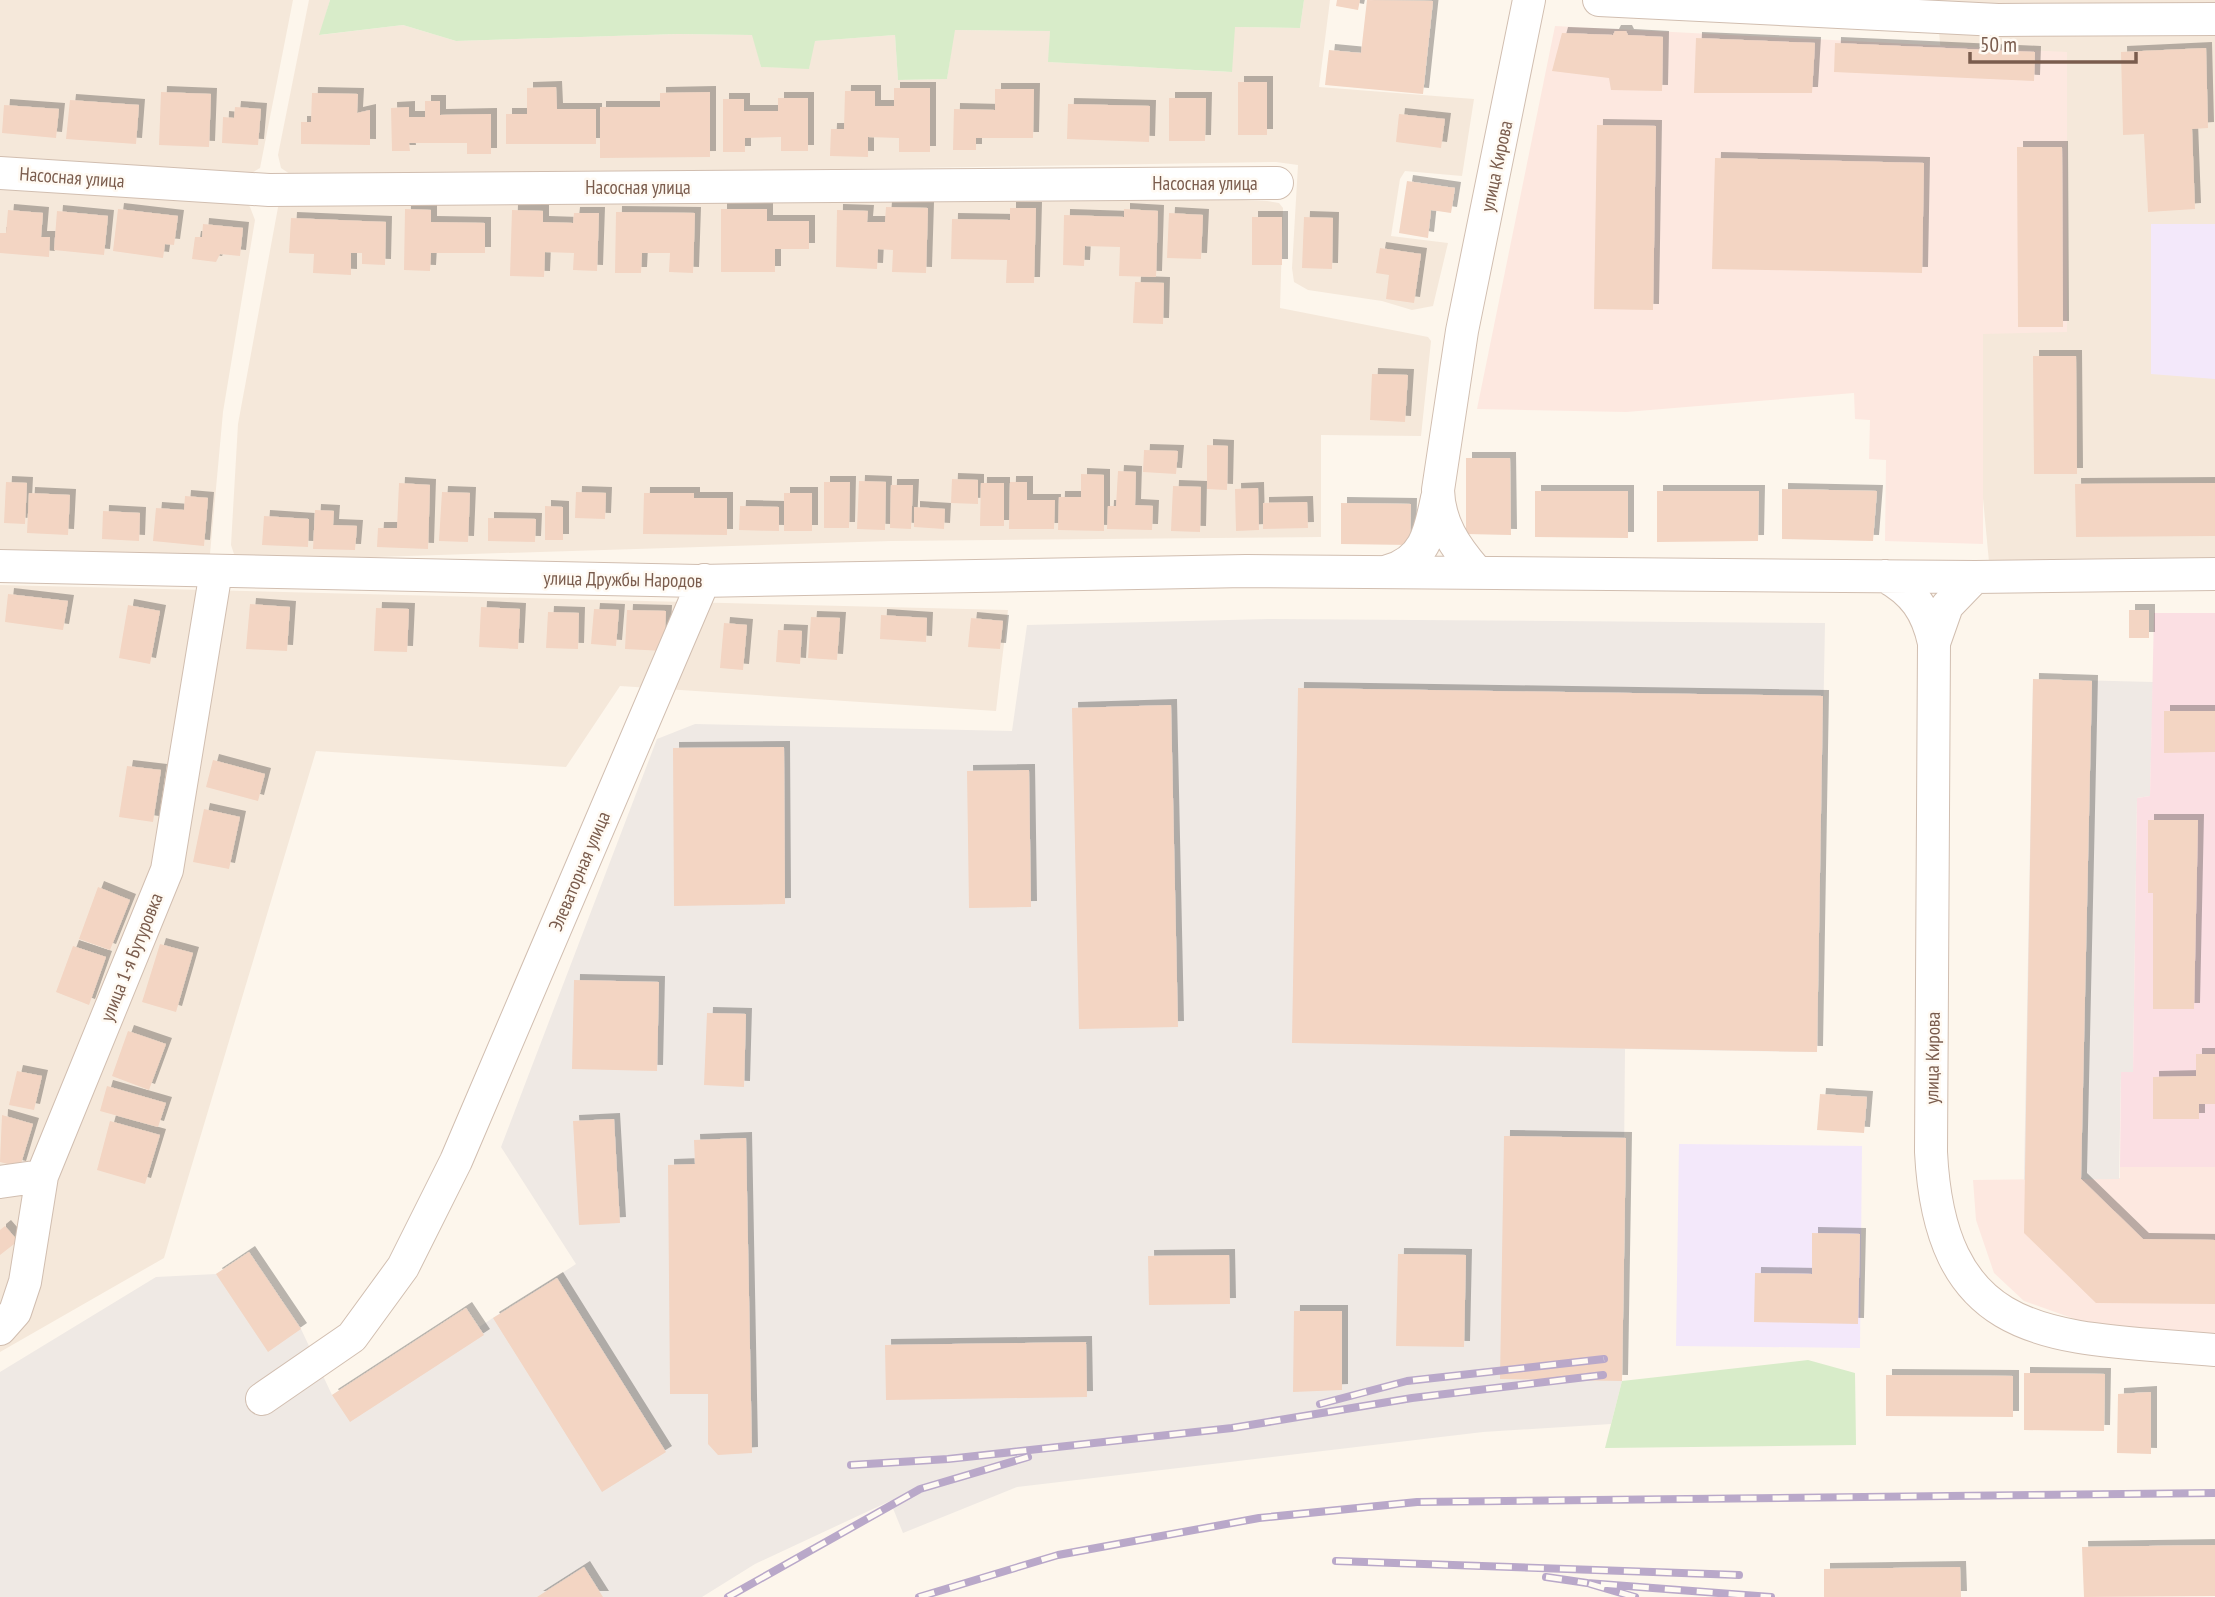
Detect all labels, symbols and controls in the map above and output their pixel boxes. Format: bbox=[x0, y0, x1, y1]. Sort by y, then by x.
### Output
scale bar bbox=[1970, 21, 2136, 65]
text: 50 m bbox=[1980, 31, 2017, 58]
street label: улица Кирова bbox=[1475, 118, 1517, 214]
street label: Насосная улица bbox=[19, 161, 125, 193]
street label: Насосная улица bbox=[1152, 171, 1258, 195]
street label: Насосная улица bbox=[585, 175, 691, 199]
street label: улица Дружбы Народов bbox=[543, 566, 703, 592]
street label: Элеваторная улица bbox=[543, 808, 615, 934]
street label: улица 1-я Бутуровка bbox=[94, 889, 168, 1025]
street label: улица Кирова bbox=[1919, 1012, 1945, 1104]

